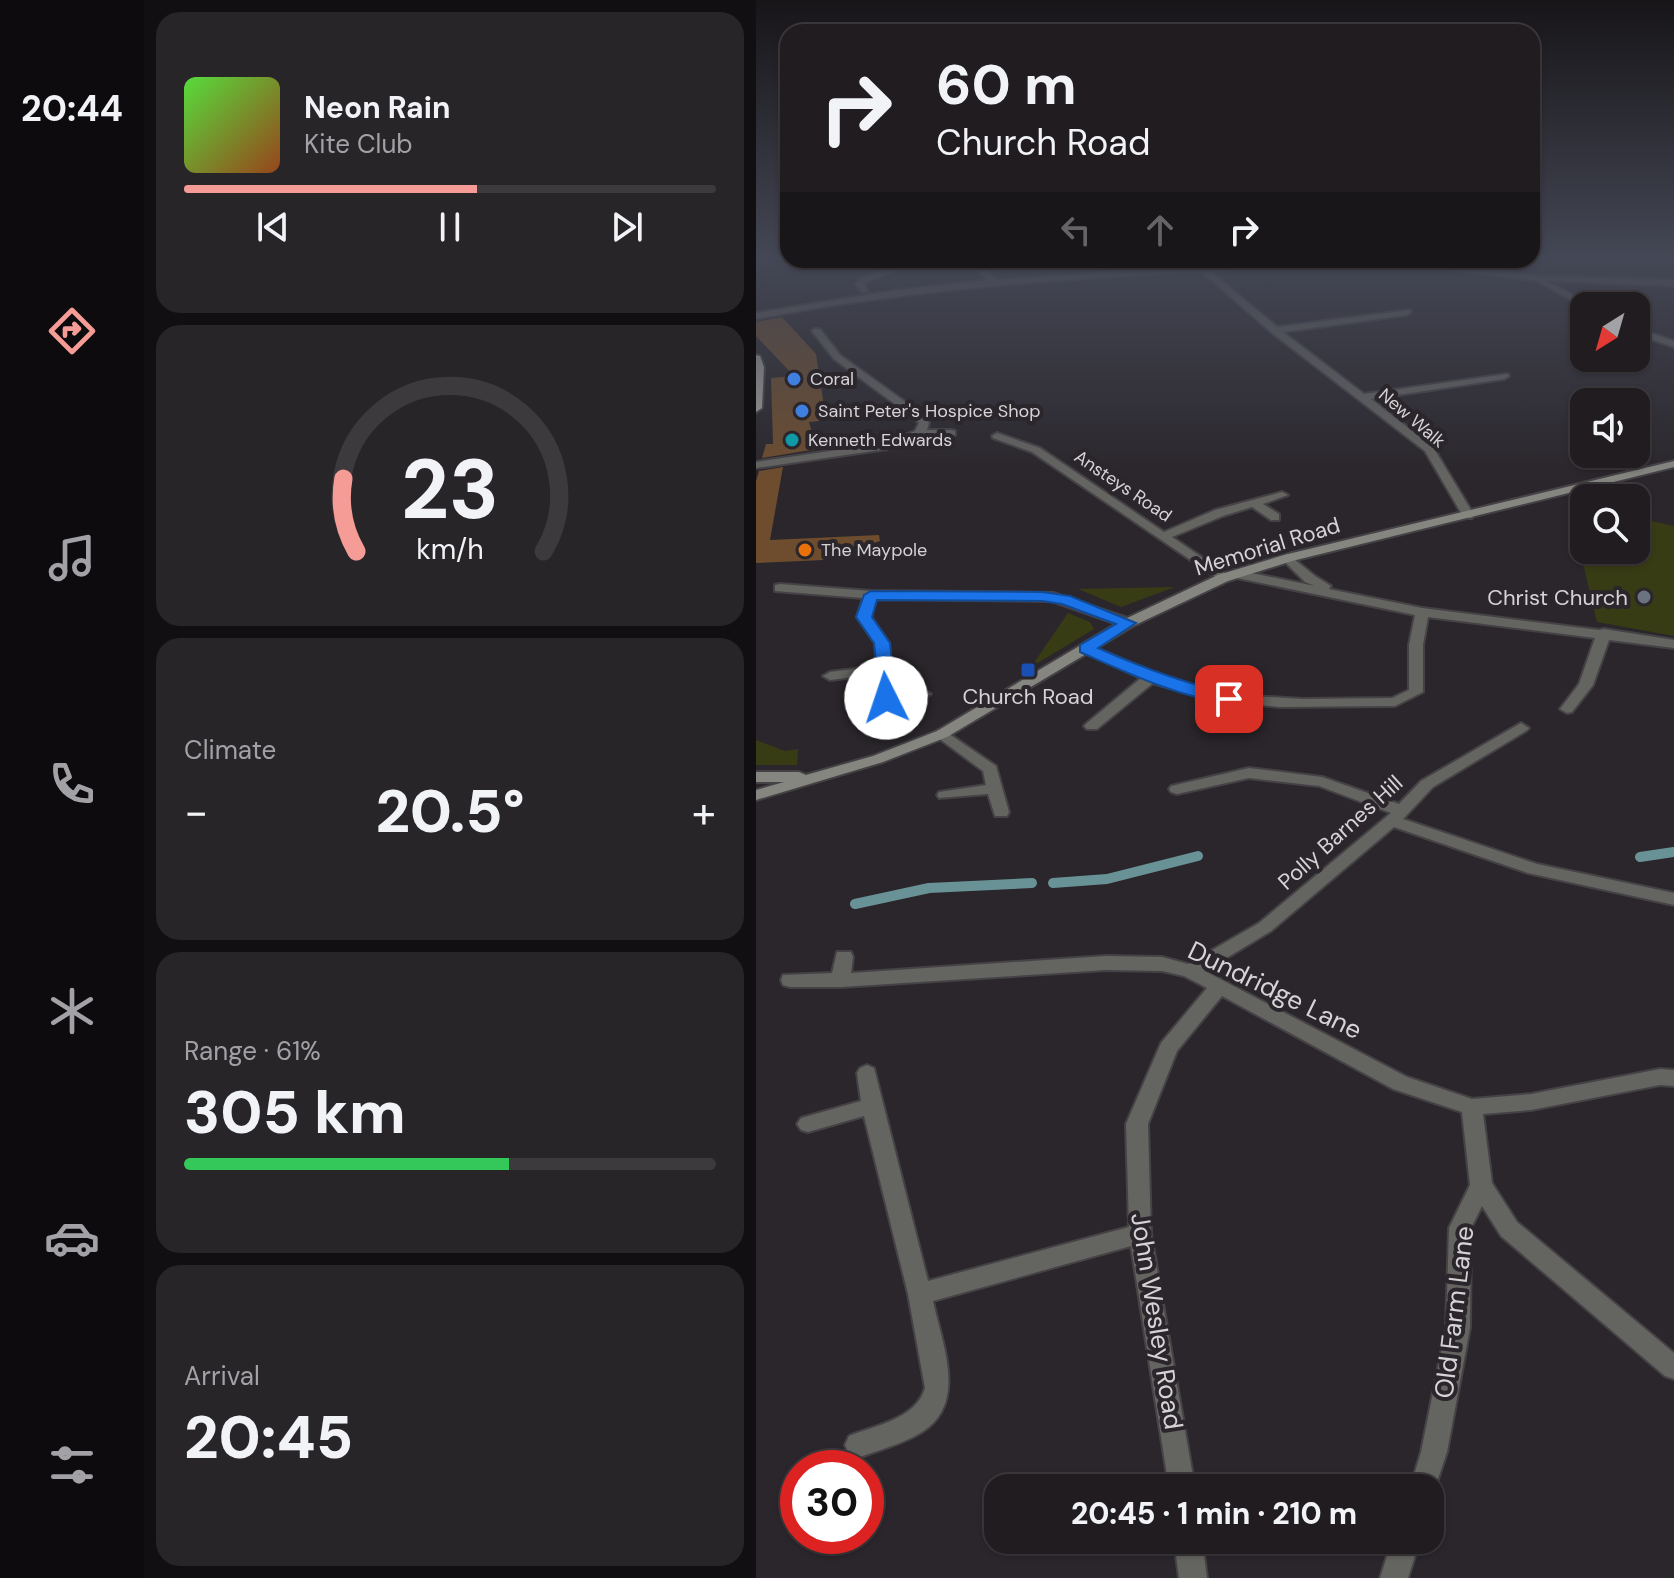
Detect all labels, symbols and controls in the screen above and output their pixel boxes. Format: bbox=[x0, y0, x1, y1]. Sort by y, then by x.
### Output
text: 60 m bbox=[936, 48, 1077, 121]
icon: right bbox=[804, 56, 908, 160]
text: 20:44 bbox=[21, 85, 123, 132]
text: Neon Rain bbox=[304, 88, 450, 127]
text: Church Road bbox=[936, 119, 1150, 166]
text: Kite Club bbox=[304, 127, 413, 161]
icon: previous bbox=[251, 205, 295, 249]
icon: pause bbox=[428, 205, 472, 249]
icon: next bbox=[605, 205, 649, 249]
icon: left bbox=[1054, 208, 1098, 252]
icon: ahead bbox=[1138, 208, 1182, 252]
icon: right bbox=[1222, 208, 1266, 252]
north arrow bbox=[1570, 292, 1650, 372]
map controls bbox=[1570, 292, 1650, 564]
icon: directions bbox=[44, 303, 100, 359]
place label: Coral bbox=[810, 367, 854, 391]
marker: Coral bbox=[785, 370, 803, 388]
street label: New Walk bbox=[1374, 383, 1450, 453]
button: sound bbox=[1570, 388, 1650, 468]
place label: Saint Peter's Hospice Shop bbox=[818, 399, 1041, 423]
marker: Saint Peter's Hospice Shop bbox=[793, 402, 811, 420]
place label: Kenneth Edwards bbox=[808, 428, 952, 452]
marker: Kenneth Edwards bbox=[783, 431, 801, 449]
text: 23 bbox=[401, 434, 499, 543]
street label: Ansteys Road bbox=[1070, 445, 1176, 527]
button: search bbox=[1570, 484, 1650, 564]
street label: Memorial Road bbox=[1191, 511, 1344, 582]
icon: music bbox=[44, 530, 100, 586]
text: km/h bbox=[416, 531, 484, 568]
place label: The Maypole bbox=[821, 538, 927, 562]
marker: The Maypole bbox=[796, 541, 814, 559]
place label: Christ Church bbox=[1487, 583, 1628, 612]
marker: Christ Church bbox=[1635, 588, 1653, 606]
position arrow bbox=[844, 656, 928, 740]
marker: Church Road bbox=[1019, 661, 1037, 679]
pin bbox=[1195, 665, 1263, 733]
icon: arrive bbox=[1207, 677, 1251, 721]
place label: Church Road bbox=[962, 682, 1094, 711]
text: Climate bbox=[184, 733, 276, 767]
icon: phone bbox=[44, 756, 100, 812]
street label: Polly Barnes Hill bbox=[1272, 769, 1409, 896]
text: 20.5° bbox=[375, 772, 525, 851]
text: − bbox=[184, 783, 208, 841]
text: + bbox=[692, 783, 716, 841]
street label: Dundridge Lane bbox=[1182, 933, 1368, 1047]
icon: climate bbox=[44, 983, 100, 1039]
text: Range · 61% bbox=[184, 1034, 321, 1068]
text: 305 km bbox=[184, 1073, 406, 1152]
icon: car bbox=[44, 1210, 100, 1266]
street label: John Wesley Road bbox=[1123, 1210, 1191, 1432]
street label: Old Farm Lane bbox=[1427, 1224, 1481, 1400]
text: Arrival bbox=[184, 1359, 260, 1393]
text: 20:45 bbox=[184, 1398, 353, 1477]
icon: filters bbox=[44, 1437, 100, 1493]
speed limit sign: 30 bbox=[780, 1450, 884, 1554]
text: 20:45 · 1 min · 210 m bbox=[1071, 1494, 1357, 1533]

